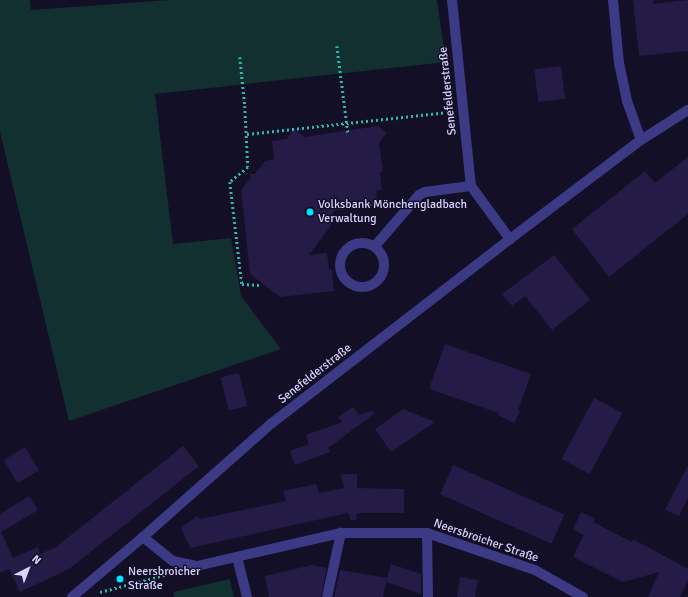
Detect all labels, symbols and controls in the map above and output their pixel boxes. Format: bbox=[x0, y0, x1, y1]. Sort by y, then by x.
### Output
street label: Senefelderstraße bbox=[436, 46, 460, 136]
place label: Volksbank Mönchengladbach Verwaltung bbox=[318, 198, 467, 226]
marker: Volksbank Mönchengladbach Verwaltung bbox=[305, 207, 315, 217]
street label: Senefelderstraße bbox=[276, 341, 354, 407]
street label: Neersbroicher Straße bbox=[432, 516, 540, 566]
north arrow bbox=[8, 549, 48, 589]
text: N bbox=[29, 552, 44, 567]
place label: Neersbroicher Straße bbox=[128, 565, 200, 593]
marker: Neersbroicher Straße bbox=[115, 574, 125, 584]

